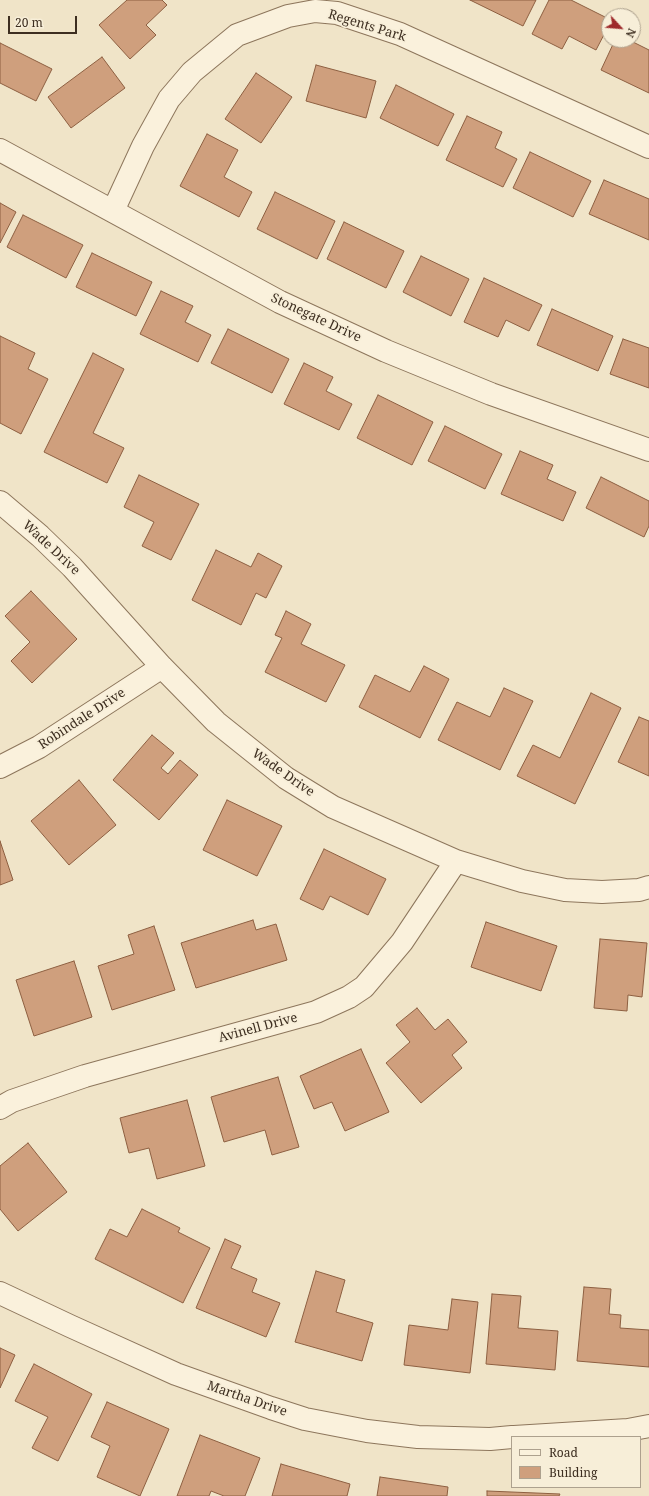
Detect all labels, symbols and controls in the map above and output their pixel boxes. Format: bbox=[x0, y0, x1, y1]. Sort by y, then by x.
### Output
street label: Regents Park bbox=[326, 7, 408, 45]
scale bar bbox=[10, 8, 79, 34]
north arrow bbox=[601, 8, 641, 48]
text: 20 m bbox=[15, 14, 43, 31]
text: N bbox=[623, 26, 640, 40]
street label: Stonegate Drive bbox=[268, 290, 364, 346]
street label: Wade Drive bbox=[19, 518, 83, 578]
street label: Robindale Drive bbox=[36, 685, 128, 753]
street label: Wade Drive bbox=[249, 746, 317, 800]
street label: Avinell Drive bbox=[217, 1010, 299, 1046]
street label: Martha Drive bbox=[205, 1378, 289, 1420]
legend bbox=[511, 1436, 641, 1488]
text: Road bbox=[549, 1444, 578, 1461]
text: Building bbox=[549, 1464, 597, 1481]

